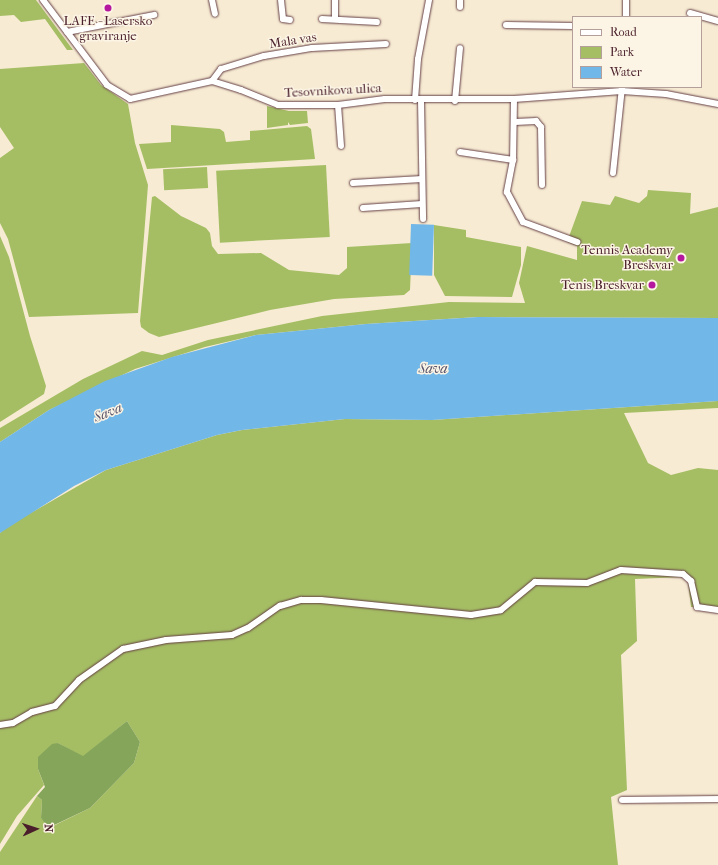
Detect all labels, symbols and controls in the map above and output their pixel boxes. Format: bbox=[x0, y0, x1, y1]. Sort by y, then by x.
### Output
marker: LAFE - Lasersko graviranje bbox=[103, 3, 113, 13]
place label: LAFE - Lasersko graviranje bbox=[64, 14, 152, 45]
legend bbox=[572, 16, 702, 88]
text: Road bbox=[610, 25, 637, 39]
street label: Mala vas bbox=[268, 30, 318, 52]
text: Park bbox=[610, 45, 634, 59]
text: Water bbox=[610, 65, 642, 79]
street label: Tesovnikova ulica bbox=[284, 81, 382, 101]
place label: Tennis Academy Breskvar bbox=[581, 243, 673, 274]
marker: Tennis Academy Breskvar bbox=[676, 253, 686, 263]
place label: Tenis Breskvar bbox=[561, 277, 644, 293]
marker: Tenis Breskvar bbox=[647, 280, 657, 290]
water label: Sava bbox=[418, 361, 448, 377]
water label: Sava bbox=[91, 400, 125, 426]
north arrow bbox=[16, 809, 56, 849]
text: N bbox=[42, 824, 55, 833]

